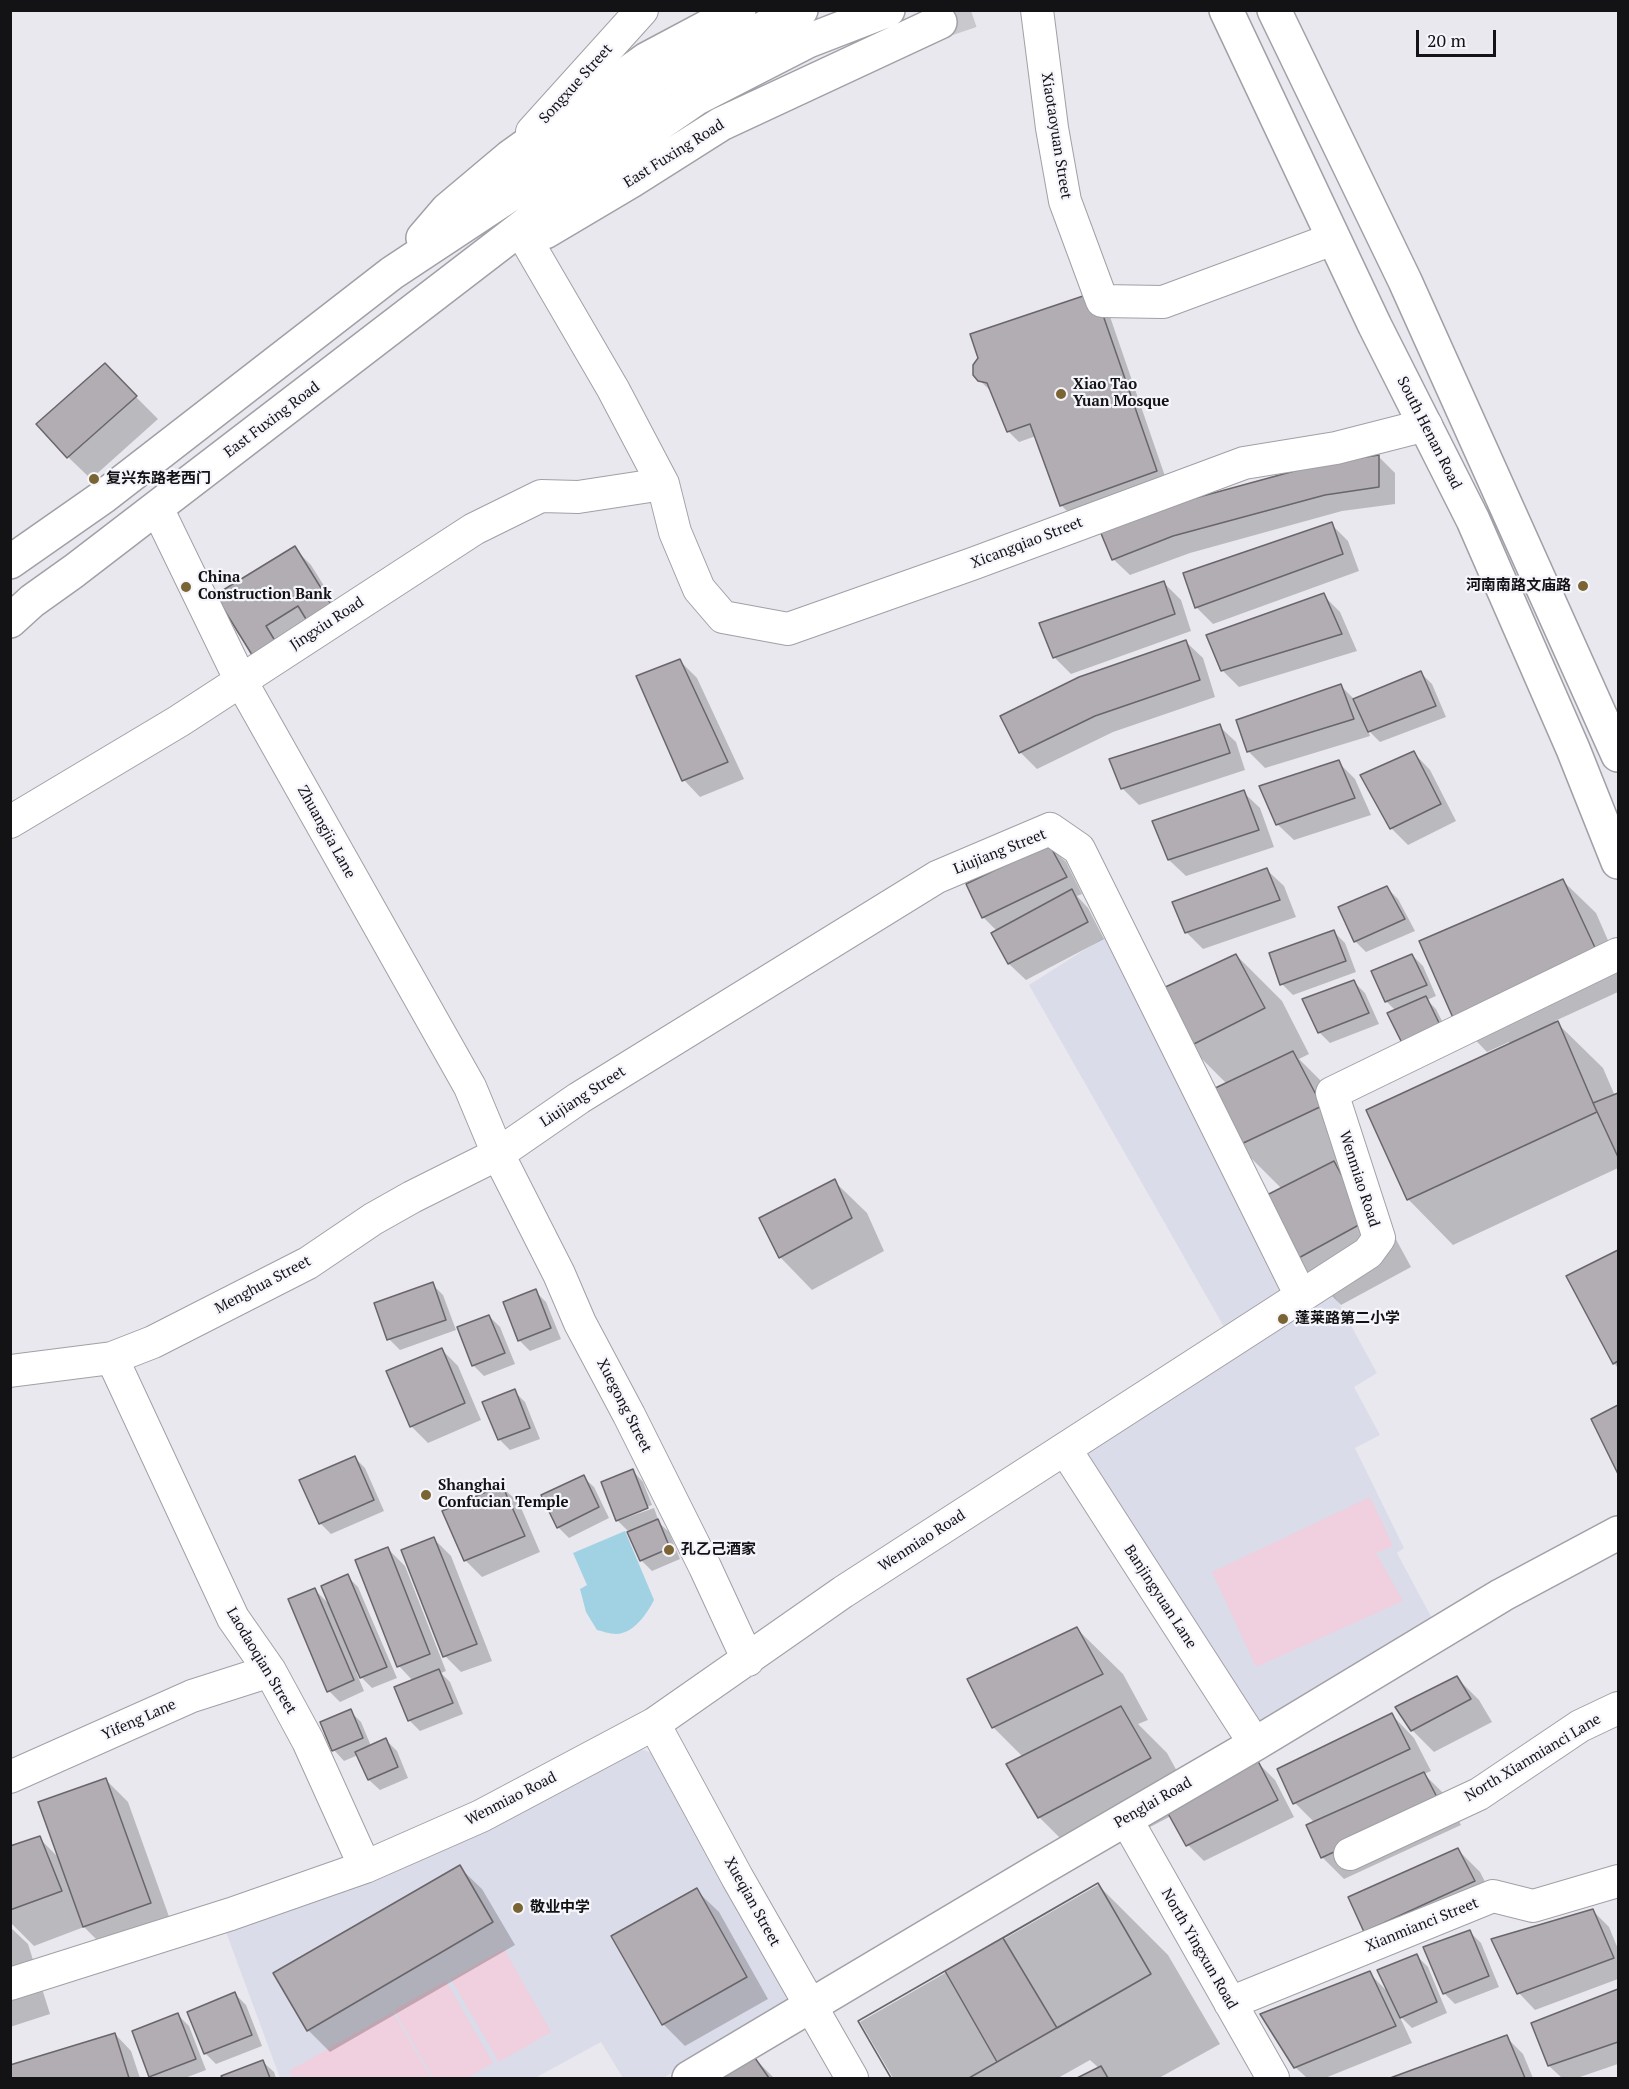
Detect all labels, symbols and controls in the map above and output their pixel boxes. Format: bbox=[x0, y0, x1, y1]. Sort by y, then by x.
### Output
scale bar bbox=[1419, 18, 1498, 56]
text: 20 m bbox=[1427, 28, 1466, 52]
street label: Songxue Street bbox=[536, 41, 616, 127]
street label: Xiaotaoyuan Street bbox=[1037, 71, 1075, 201]
street label: East Fuxing Road bbox=[620, 116, 728, 192]
street label: South Henan Road bbox=[1393, 374, 1465, 492]
place label: Xiao Tao Yuan Mosque bbox=[1073, 376, 1169, 411]
street label: East Fuxing Road bbox=[221, 378, 323, 462]
marker: Xiao Tao Yuan Mosque bbox=[1054, 387, 1068, 401]
place label: 复兴东路老西门 bbox=[106, 470, 211, 488]
marker: 复兴东路老西门 bbox=[87, 472, 101, 486]
street label: Xicangqiao Street bbox=[969, 513, 1085, 573]
place label: China Construction Bank bbox=[198, 569, 332, 604]
place label: 河南南路文庙路 bbox=[1466, 577, 1571, 595]
marker: 河南南路文庙路 bbox=[1576, 579, 1590, 593]
marker: China Construction Bank bbox=[179, 580, 193, 594]
street label: Jingxiu Road bbox=[287, 593, 367, 655]
street label: Zhuangjia Lane bbox=[293, 782, 359, 882]
street label: Liujiang Street bbox=[951, 825, 1049, 879]
street label: Liujiang Street bbox=[537, 1063, 629, 1131]
street label: Wenmiao Road bbox=[1335, 1129, 1383, 1229]
street label: Menghua Street bbox=[212, 1252, 314, 1318]
place label: 蓬莱路第二小学 bbox=[1295, 1310, 1400, 1328]
marker: 蓬莱路第二小学 bbox=[1276, 1312, 1290, 1326]
street label: Xuegong Street bbox=[593, 1356, 655, 1456]
place label: Shanghai Confucian Temple bbox=[438, 1477, 568, 1512]
marker: Shanghai Confucian Temple bbox=[419, 1488, 433, 1502]
street label: Wenmiao Road bbox=[875, 1506, 969, 1576]
place label: 孔乙己酒家 bbox=[681, 1541, 756, 1559]
street label: Banjingyuan Lane bbox=[1120, 1542, 1200, 1652]
marker: 孔乙己酒家 bbox=[662, 1543, 676, 1557]
street label: Laodaoqian Street bbox=[222, 1604, 300, 1718]
street label: Yifeng Lane bbox=[99, 1696, 179, 1744]
street label: North Xianmianci Lane bbox=[1462, 1710, 1604, 1806]
street label: Wenmiao Road bbox=[462, 1768, 560, 1830]
street label: Penglai Road bbox=[1111, 1774, 1195, 1832]
street label: Xueqian Street bbox=[720, 1854, 784, 1950]
street label: North Yingxun Road bbox=[1157, 1885, 1241, 2013]
street label: Xianmianci Street bbox=[1363, 1894, 1481, 1956]
place label: 敬业中学 bbox=[530, 1899, 590, 1917]
marker: 敬业中学 bbox=[511, 1901, 525, 1915]

